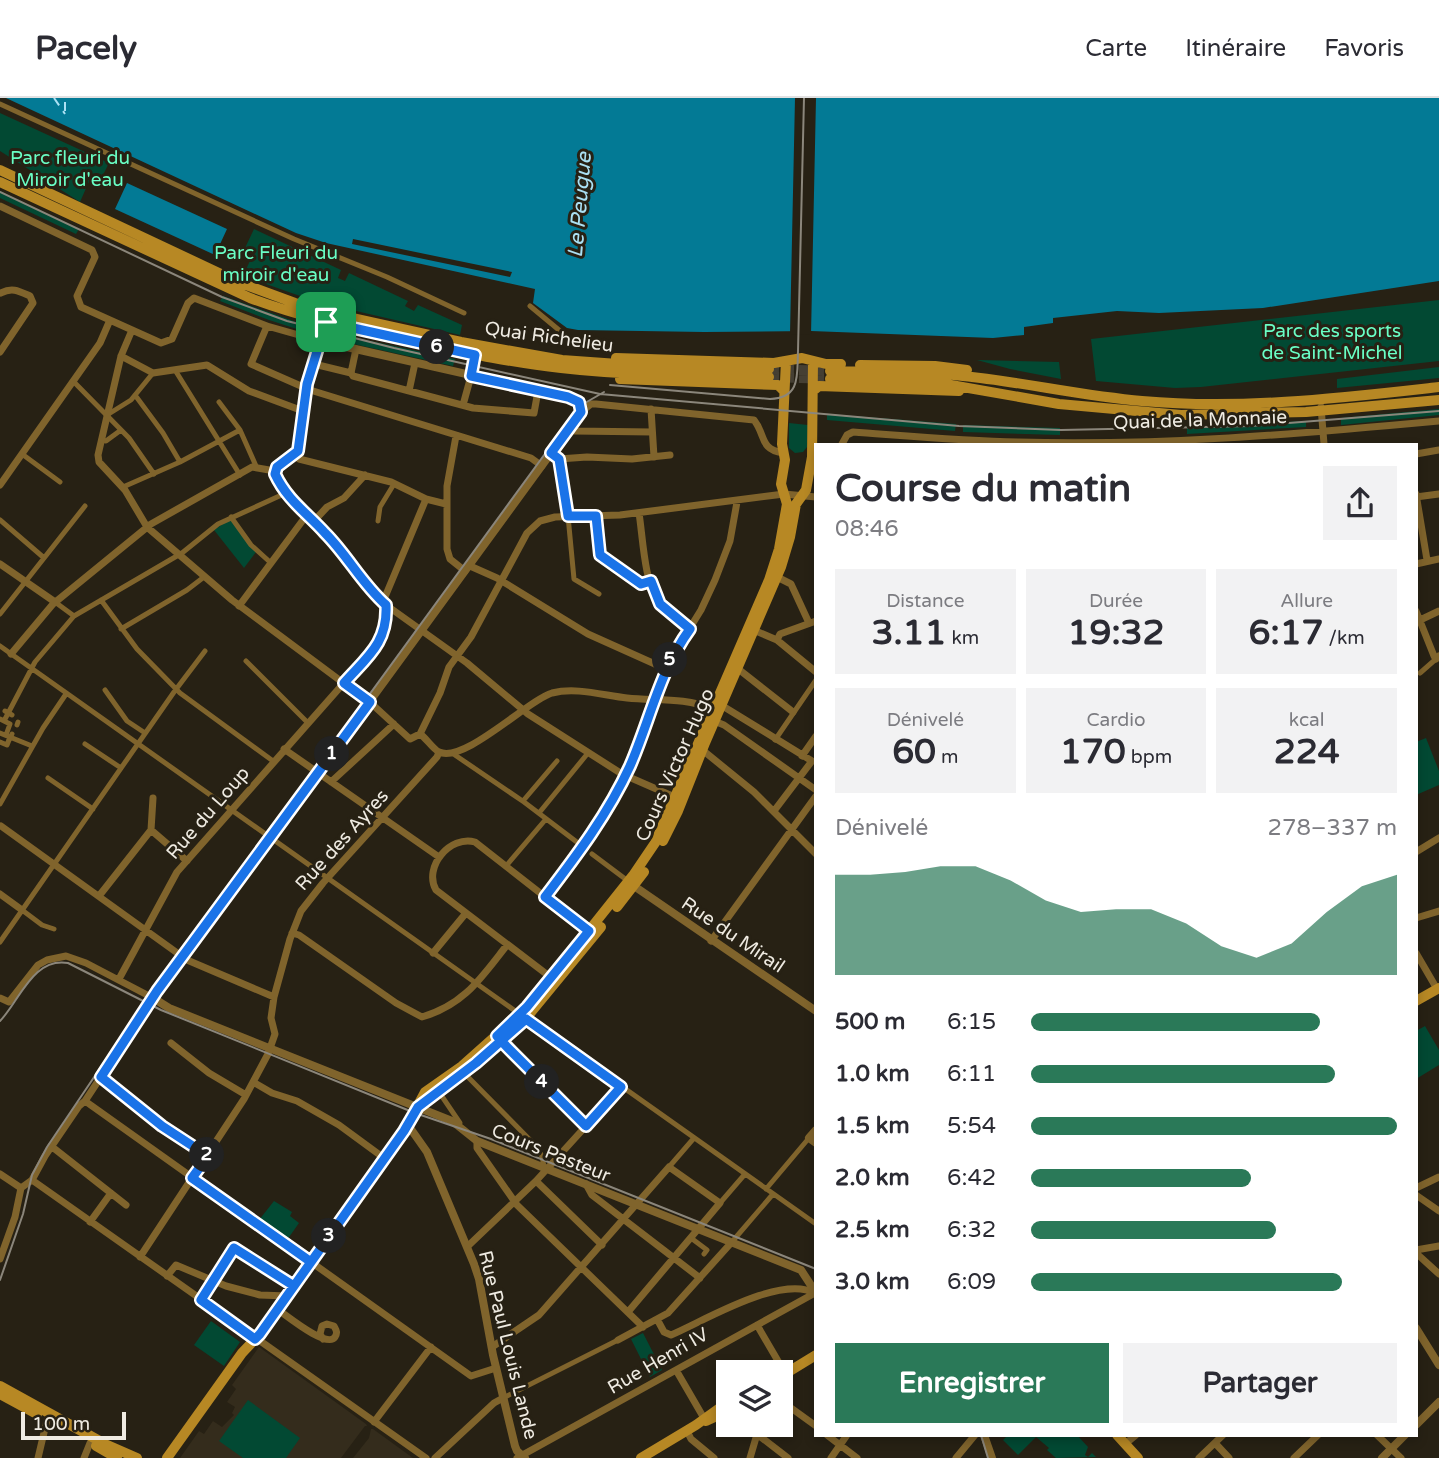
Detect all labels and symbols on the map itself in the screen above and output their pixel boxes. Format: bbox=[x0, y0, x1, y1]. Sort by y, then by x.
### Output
park label: Parc fleuri du Miroir d'eau bbox=[10, 147, 130, 191]
water label: Le Peugue bbox=[563, 150, 597, 259]
park label: Parc Fleuri du miroir d'eau bbox=[214, 242, 338, 286]
pin bbox=[296, 292, 356, 352]
street label: Quai Richelieu bbox=[483, 317, 615, 357]
park label: Parc des sports de Saint-Michel bbox=[1261, 320, 1403, 364]
pin: 6 bbox=[420, 330, 454, 364]
street label: Quai de la Monnaie bbox=[1113, 406, 1287, 434]
pin: 5 bbox=[652, 642, 688, 678]
street label: Cours Victor Hugo bbox=[631, 685, 719, 845]
pin: 1 bbox=[314, 736, 350, 772]
street label: Rue du Loup bbox=[162, 762, 254, 864]
street label: Rue des Ayres bbox=[291, 785, 393, 895]
street label: Rue du Mirail bbox=[677, 892, 789, 978]
pin: 4 bbox=[524, 1065, 560, 1100]
street label: Cours Pasteur bbox=[488, 1119, 614, 1187]
pin: 2 bbox=[190, 1138, 224, 1172]
pin: 3 bbox=[312, 1218, 346, 1254]
street label: Rue Paul Louis Lande bbox=[474, 1248, 542, 1442]
street label: Rue Henri IV bbox=[604, 1323, 712, 1399]
scale bar bbox=[21, 1409, 126, 1441]

